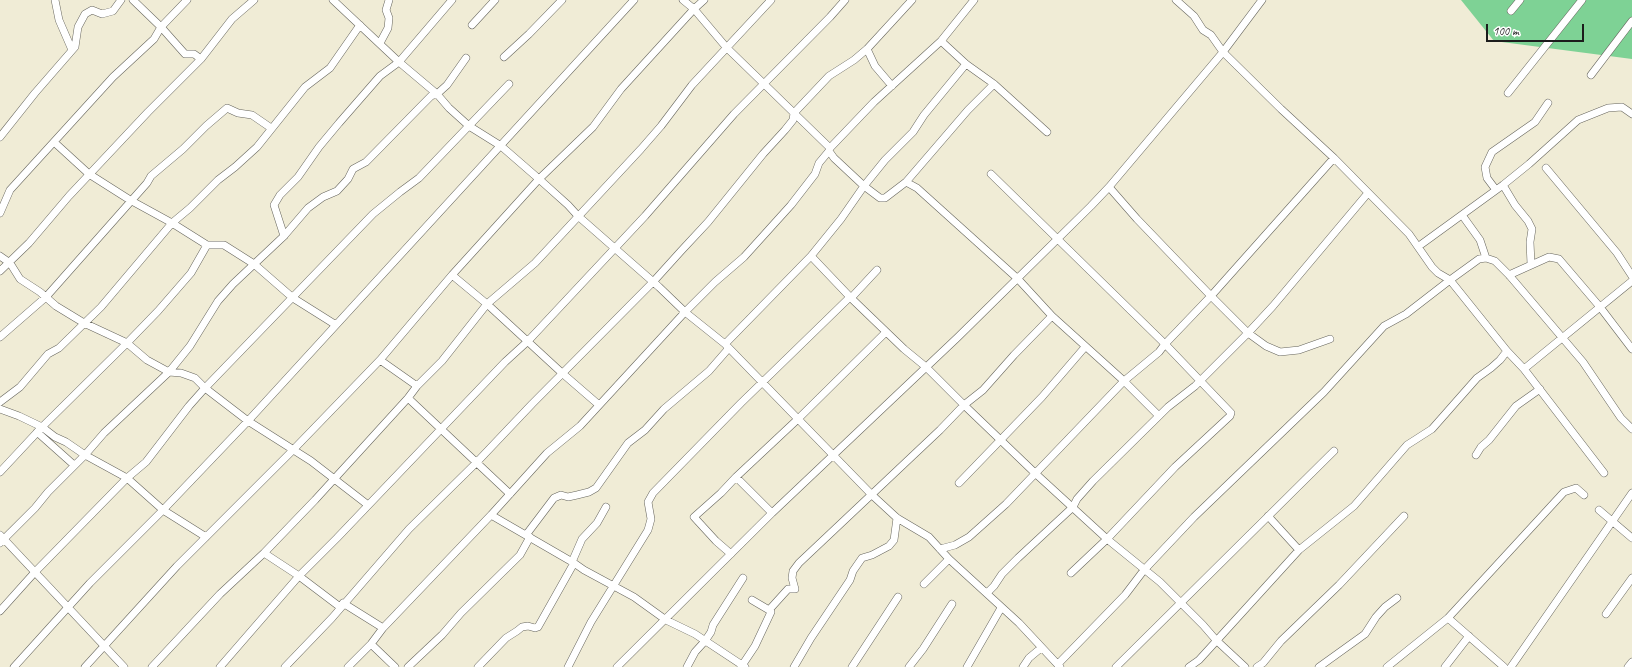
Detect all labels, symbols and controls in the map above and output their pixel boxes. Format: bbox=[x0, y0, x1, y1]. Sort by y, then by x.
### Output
scale bar bbox=[1488, 16, 1586, 42]
text: 100 m bbox=[1493, 23, 1519, 39]

